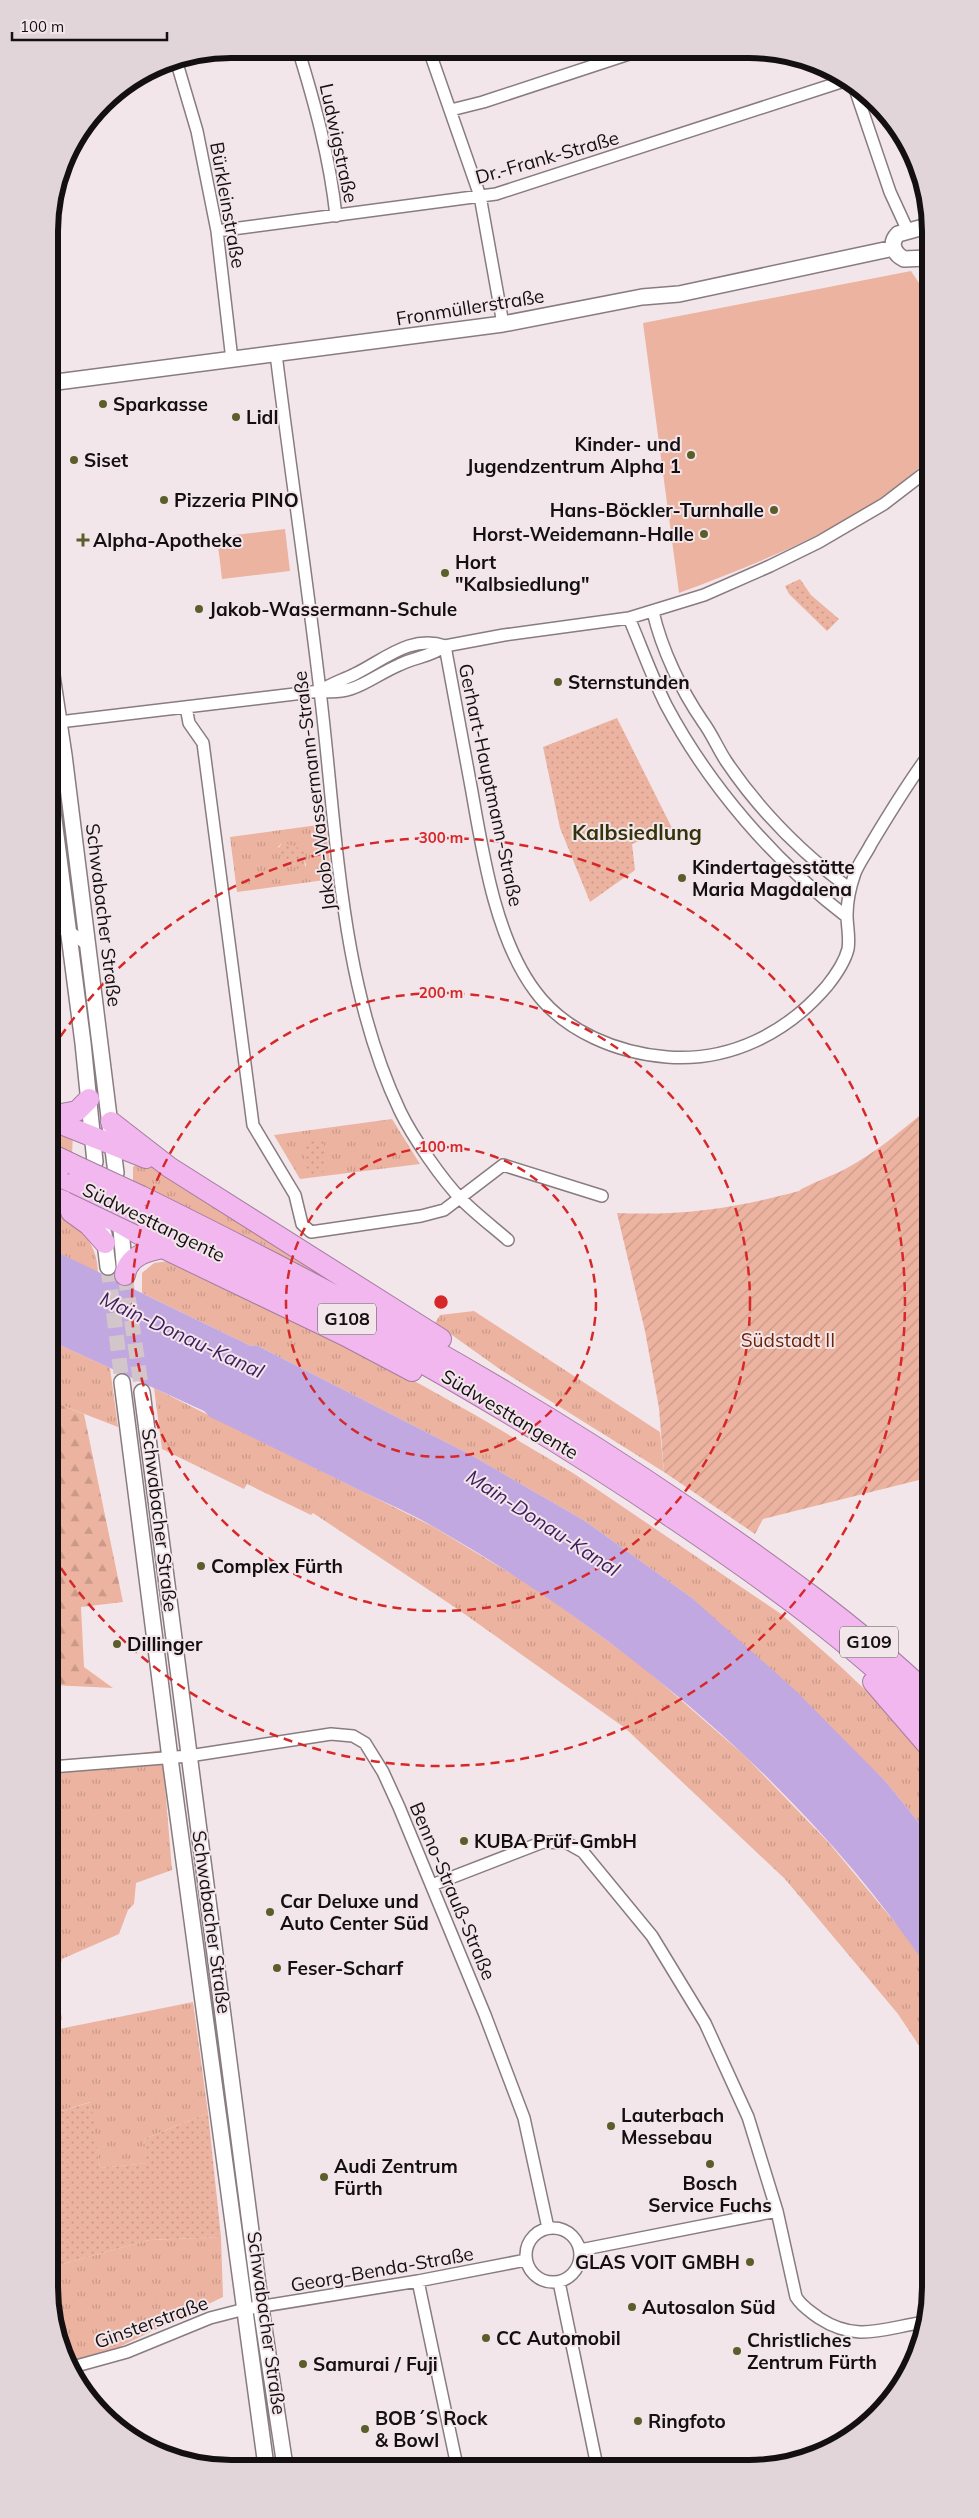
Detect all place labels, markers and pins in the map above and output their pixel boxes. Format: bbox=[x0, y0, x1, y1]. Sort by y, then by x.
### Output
place label: Sparkasse bbox=[113, 392, 208, 416]
marker: Sparkasse bbox=[97, 398, 109, 410]
place label: Lidl bbox=[246, 405, 278, 429]
marker: Lidl bbox=[230, 411, 242, 423]
place label: Kinder- und Jugendzentrum Alpha 1 bbox=[467, 432, 681, 478]
place label: Siset bbox=[84, 448, 128, 472]
marker: Kinder- und Jugendzentrum Alpha 1 bbox=[685, 449, 697, 461]
marker: Siset bbox=[68, 454, 80, 466]
place label: Pizzeria PINO bbox=[174, 488, 299, 512]
marker: Pizzeria PINO bbox=[158, 494, 170, 506]
place label: Hans-Böckler-Turnhalle bbox=[550, 498, 764, 522]
marker: Hans-Böckler-Turnhalle bbox=[768, 504, 780, 516]
place label: Horst-Weidemann-Halle bbox=[472, 522, 694, 546]
place label: Alpha-Apotheke bbox=[93, 528, 242, 552]
marker: Horst-Weidemann-Halle bbox=[698, 528, 710, 540]
marker: Alpha-Apotheke bbox=[77, 534, 89, 546]
place label: Hort "Kalbsiedlung" bbox=[455, 550, 589, 596]
marker: Hort "Kalbsiedlung" bbox=[439, 567, 451, 579]
place label: Jakob-Wassermann-Schule bbox=[209, 597, 457, 621]
marker: Jakob-Wassermann-Schule bbox=[193, 603, 205, 615]
place label: Sternstunden bbox=[568, 670, 690, 694]
marker: Sternstunden bbox=[552, 676, 564, 688]
place label: Kindertagesstätte Maria Magdalena bbox=[692, 855, 855, 901]
marker: Kindertagesstätte Maria Magdalena bbox=[676, 872, 688, 884]
centre of rings bbox=[432, 1293, 450, 1311]
place label: Complex Fürth bbox=[211, 1554, 343, 1578]
marker: Complex Fürth bbox=[195, 1560, 207, 1572]
place label: Dillinger bbox=[127, 1632, 203, 1656]
marker: Dillinger bbox=[111, 1638, 123, 1650]
place label: KUBA Prüf-GmbH bbox=[474, 1829, 637, 1853]
marker: KUBA Prüf-GmbH bbox=[458, 1835, 470, 1847]
place label: Car Deluxe und Auto Center Süd bbox=[280, 1889, 429, 1935]
marker: Car Deluxe und Auto Center Süd bbox=[264, 1906, 276, 1918]
place label: Feser-Scharf bbox=[287, 1956, 404, 1980]
marker: Feser-Scharf bbox=[271, 1962, 283, 1974]
place label: Lauterbach Messebau bbox=[621, 2103, 724, 2149]
marker: Lauterbach Messebau bbox=[605, 2120, 617, 2132]
place label: Audi Zentrum Fürth bbox=[334, 2154, 458, 2200]
marker: Bosch Service Fuchs bbox=[704, 2158, 716, 2170]
marker: Audi Zentrum Fürth bbox=[318, 2171, 330, 2183]
place label: Bosch Service Fuchs bbox=[648, 2171, 772, 2217]
place label: GLAS VOIT GMBH bbox=[575, 2250, 740, 2274]
marker: GLAS VOIT GMBH bbox=[744, 2256, 756, 2268]
place label: Autosalon Süd bbox=[642, 2295, 775, 2319]
marker: Autosalon Süd bbox=[626, 2301, 638, 2313]
place label: CC Automobil bbox=[496, 2326, 621, 2350]
place label: Christliches Zentrum Fürth bbox=[747, 2328, 877, 2374]
marker: CC Automobil bbox=[480, 2332, 492, 2344]
marker: Christliches Zentrum Fürth bbox=[731, 2345, 743, 2357]
place label: Samurai / Fuji bbox=[313, 2352, 438, 2376]
marker: Samurai / Fuji bbox=[297, 2358, 309, 2370]
place label: BOB´S Rock & Bowl bbox=[375, 2406, 488, 2452]
place label: Ringfoto bbox=[648, 2409, 726, 2433]
marker: Ringfoto bbox=[632, 2415, 644, 2427]
marker: BOB´S Rock & Bowl bbox=[359, 2423, 371, 2435]

